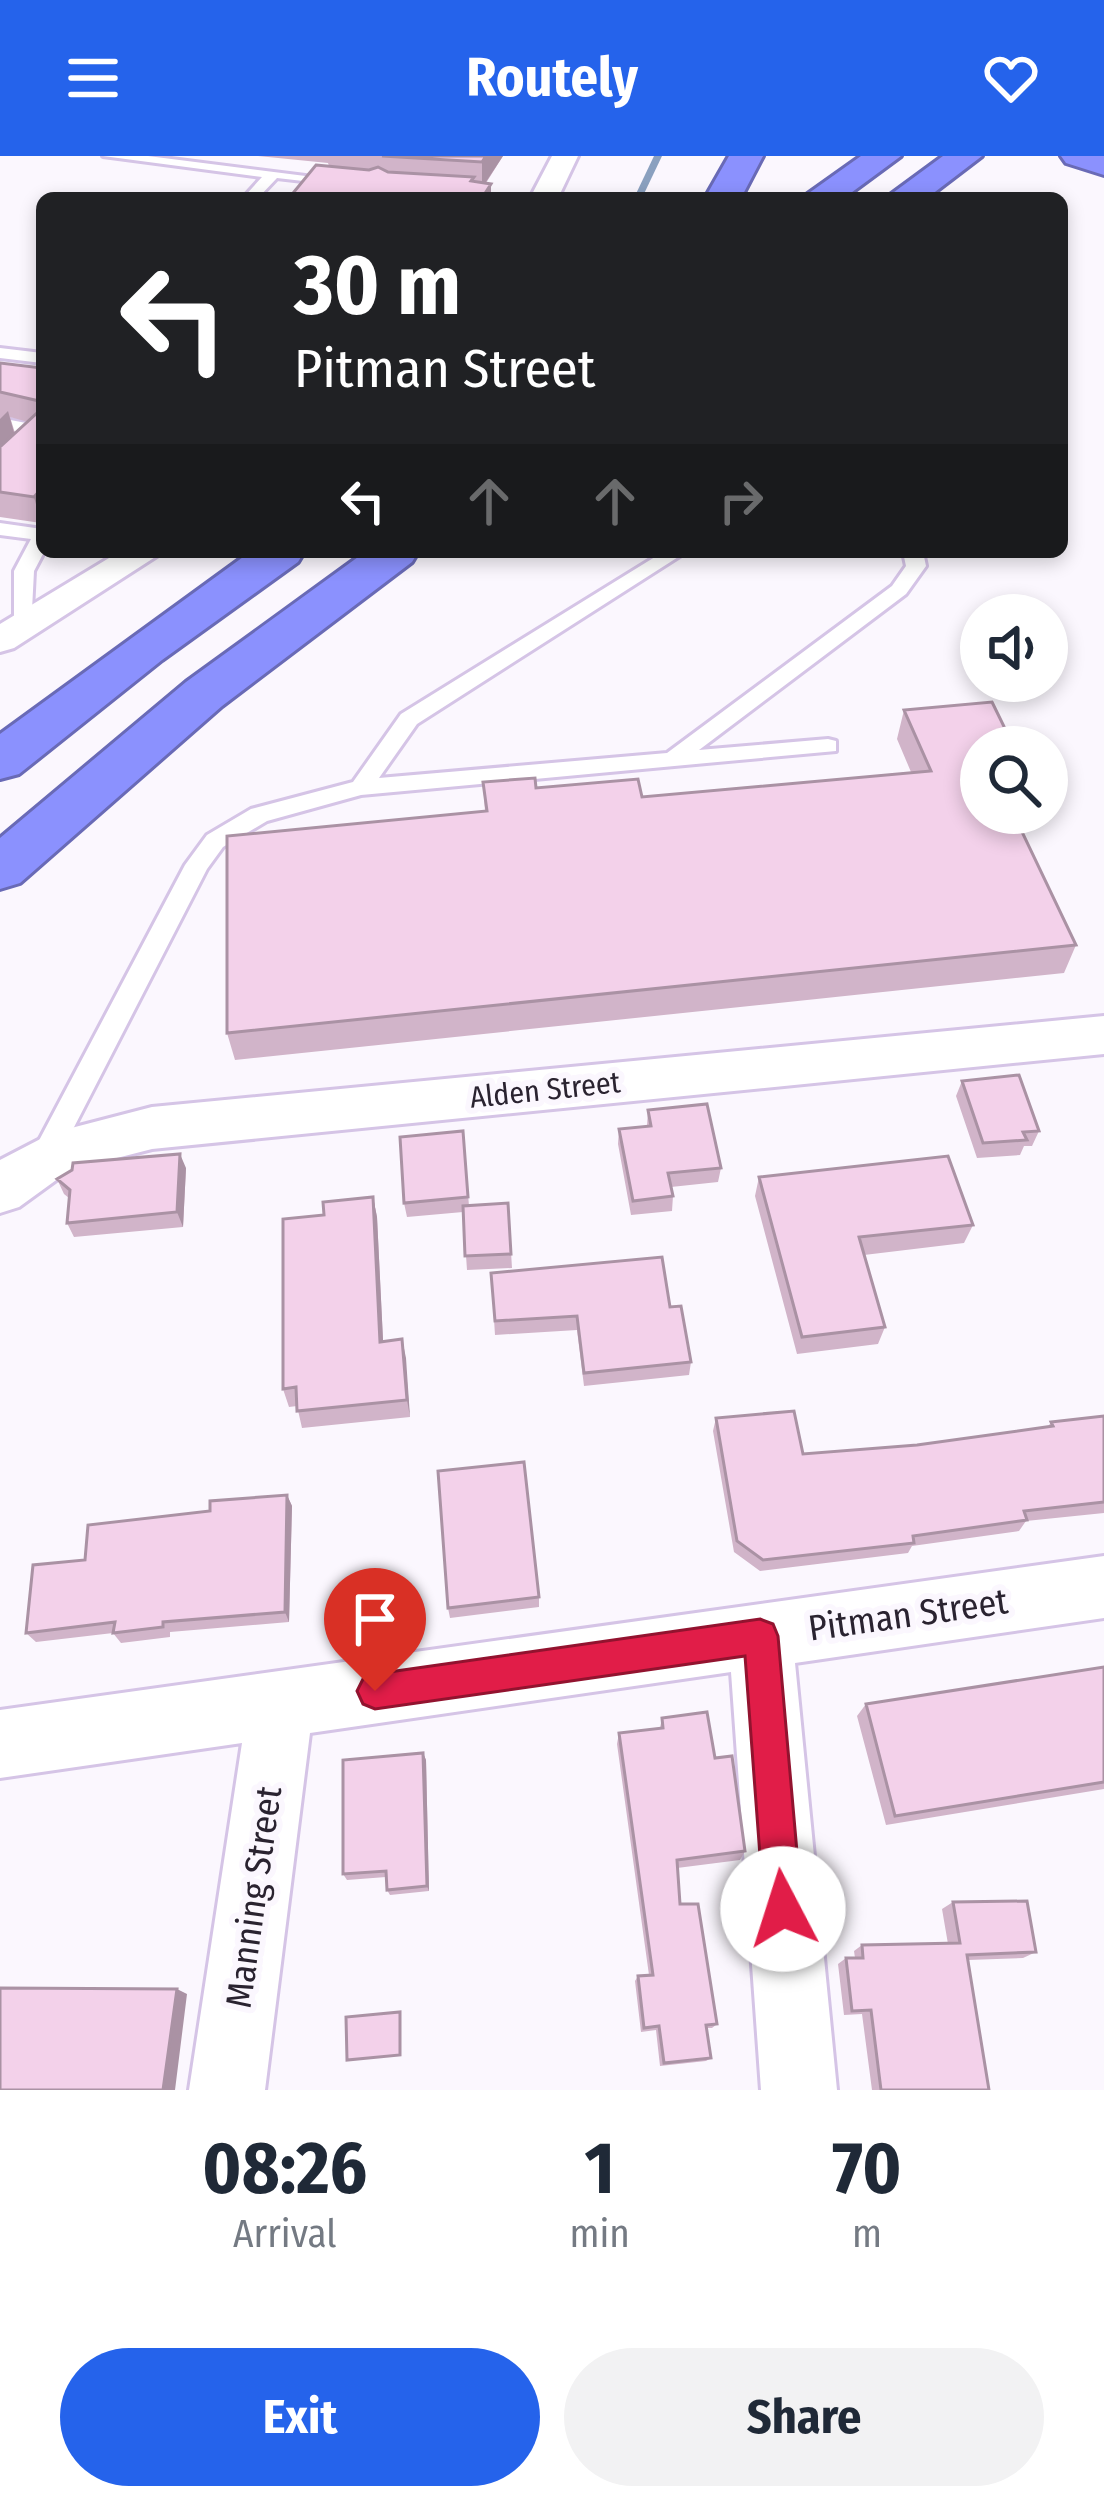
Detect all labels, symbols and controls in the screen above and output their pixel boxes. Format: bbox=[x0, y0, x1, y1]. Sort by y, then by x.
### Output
icon: menu bbox=[60, 45, 126, 111]
icon: heart bbox=[978, 45, 1044, 111]
text: Routely bbox=[466, 46, 638, 110]
text: 30 m bbox=[294, 235, 461, 336]
icon: left bbox=[96, 240, 252, 396]
text: Pitman Street bbox=[294, 337, 595, 401]
icon: left bbox=[330, 468, 396, 534]
icon: ahead bbox=[456, 468, 522, 534]
icon: ahead bbox=[582, 468, 648, 534]
icon: right bbox=[708, 468, 774, 534]
map controls bbox=[960, 594, 1068, 834]
button: sound bbox=[960, 594, 1068, 702]
button: search bbox=[960, 726, 1068, 834]
street label: Alden Street bbox=[468, 1064, 622, 1116]
pin bbox=[324, 1568, 426, 1691]
street label: Pitman Street bbox=[805, 1579, 1011, 1651]
icon: arrive bbox=[342, 1586, 408, 1652]
street label: Manning Street bbox=[217, 1783, 291, 2011]
position arrow bbox=[720, 1846, 846, 1972]
text: 08:26 bbox=[202, 2126, 367, 2212]
text: 1 bbox=[584, 2126, 615, 2212]
text: 70 bbox=[832, 2126, 902, 2212]
text: Arrival bbox=[233, 2211, 336, 2257]
text: min bbox=[570, 2211, 630, 2257]
text: m bbox=[852, 2211, 882, 2257]
button: Exit bbox=[60, 2348, 540, 2486]
button: Share bbox=[564, 2348, 1044, 2486]

